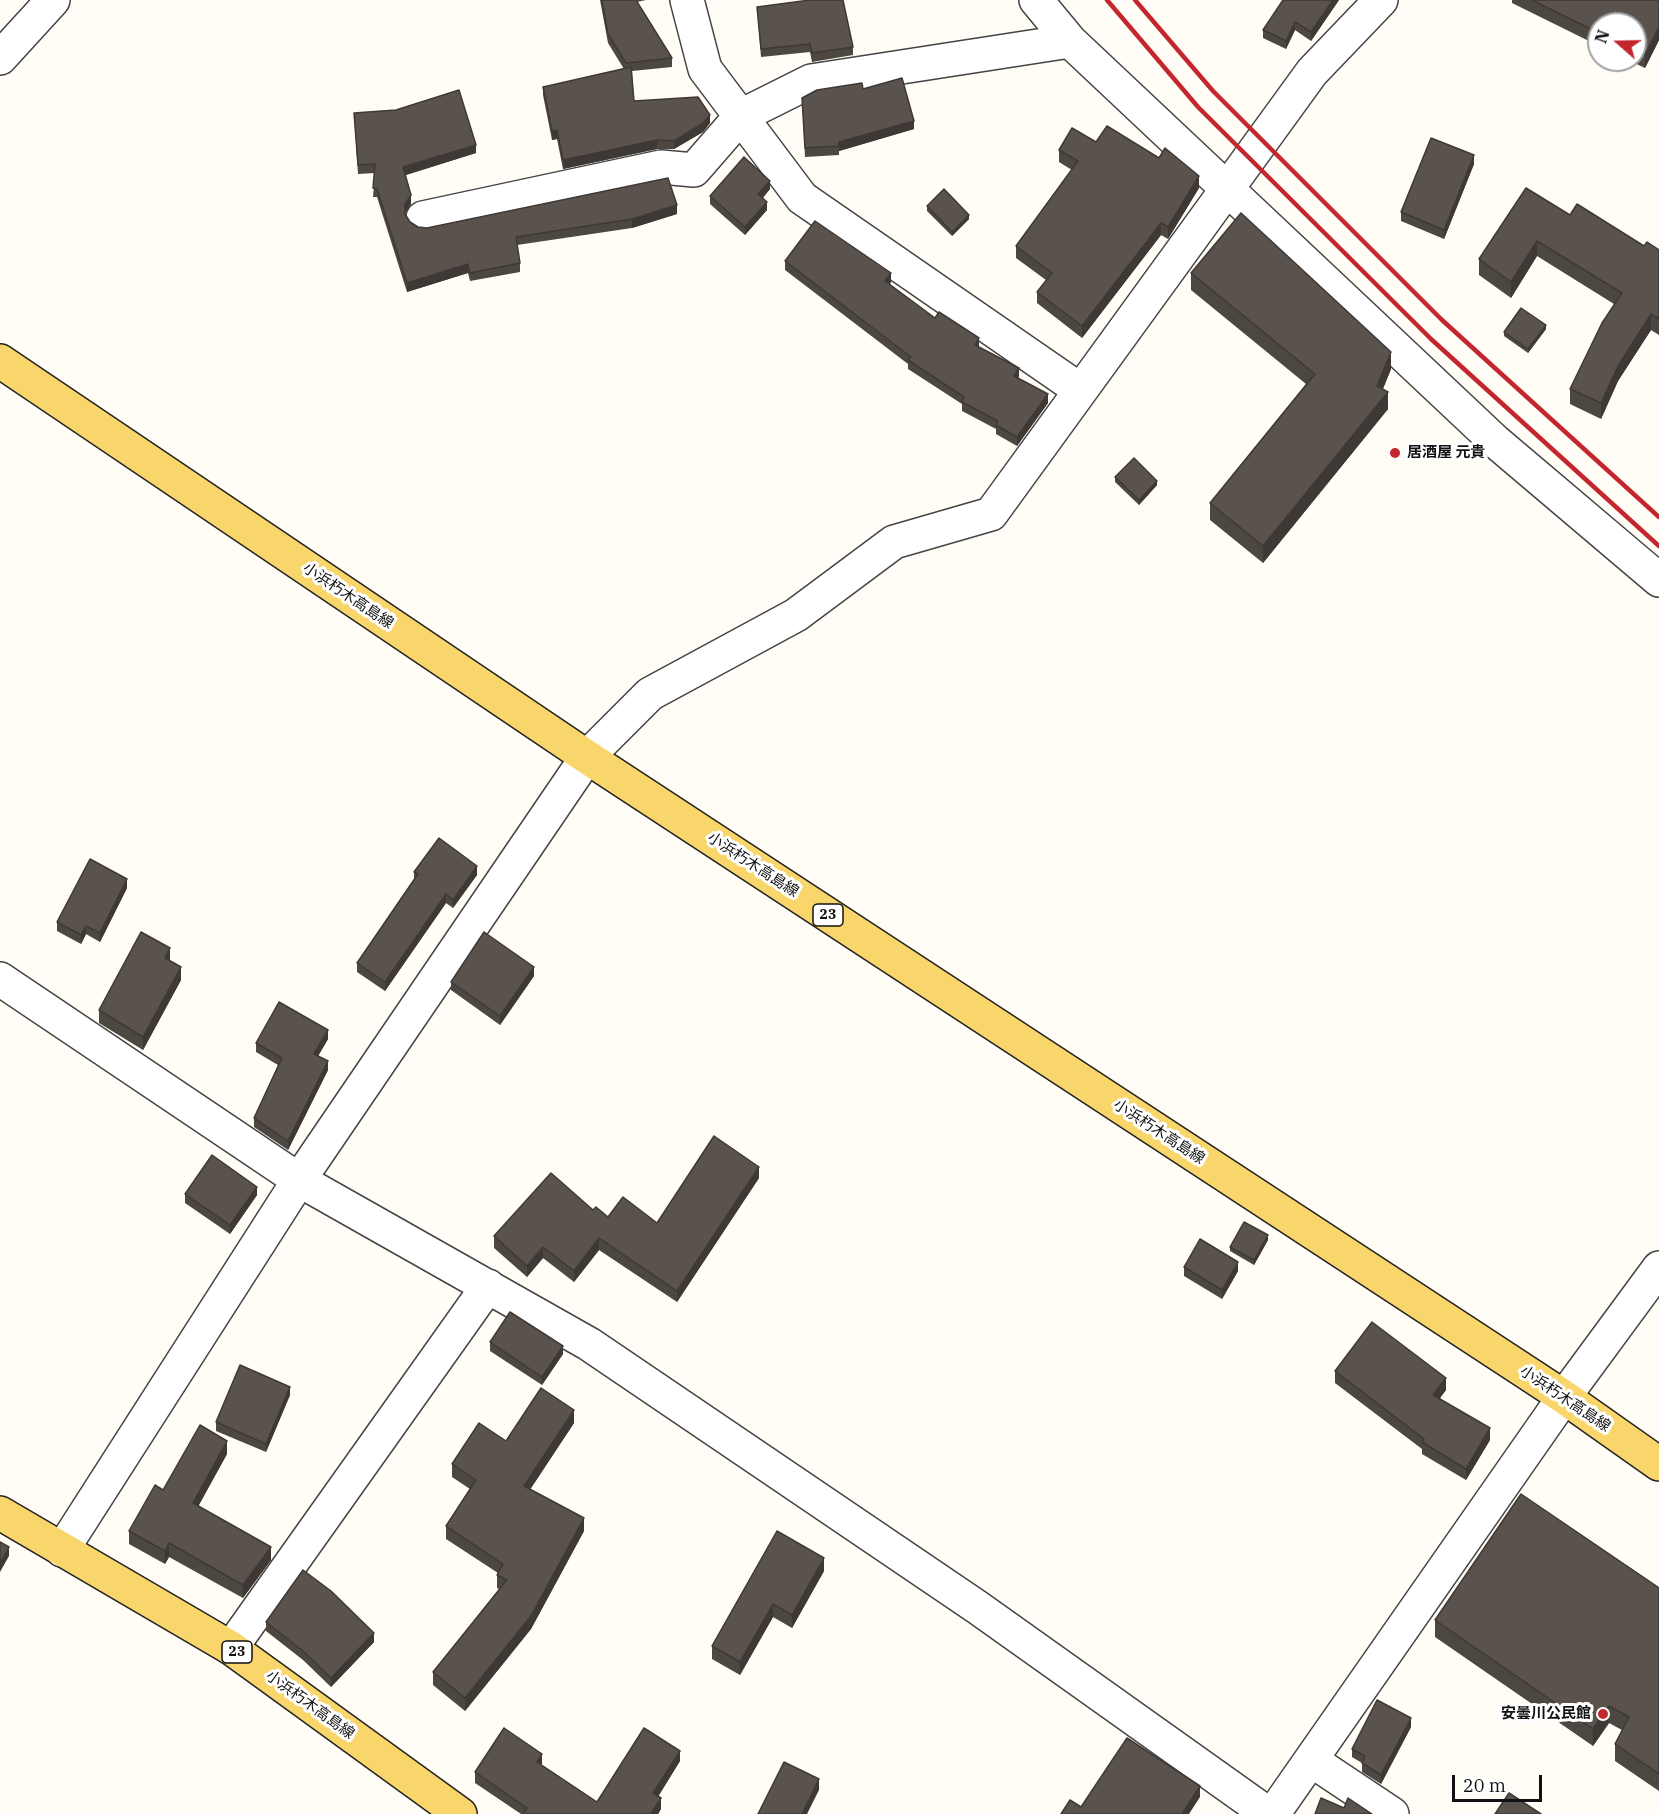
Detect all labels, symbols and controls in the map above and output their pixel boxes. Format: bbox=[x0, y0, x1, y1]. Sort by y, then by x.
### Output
north arrow bbox=[1587, 12, 1647, 72]
text: N bbox=[1590, 27, 1614, 46]
place label: 居酒屋 元貴 bbox=[1407, 444, 1485, 462]
marker: 居酒屋 元貴 bbox=[1388, 446, 1402, 460]
street label: 小浜朽木高島線 bbox=[299, 559, 397, 633]
street label: 小浜朽木高島線 bbox=[704, 829, 802, 901]
road number: 23 bbox=[813, 904, 843, 926]
street label: 小浜朽木高島線 bbox=[1110, 1096, 1208, 1168]
street label: 小浜朽木高島線 bbox=[1516, 1362, 1614, 1436]
road number: 23 bbox=[222, 1641, 252, 1663]
street label: 小浜朽木高島線 bbox=[262, 1667, 358, 1743]
place label: 安曇川公民館 bbox=[1501, 1705, 1591, 1723]
marker: 安曇川公民館 bbox=[1596, 1707, 1610, 1721]
scale bar bbox=[1455, 1763, 1545, 1801]
text: 20 m bbox=[1463, 1774, 1506, 1797]

